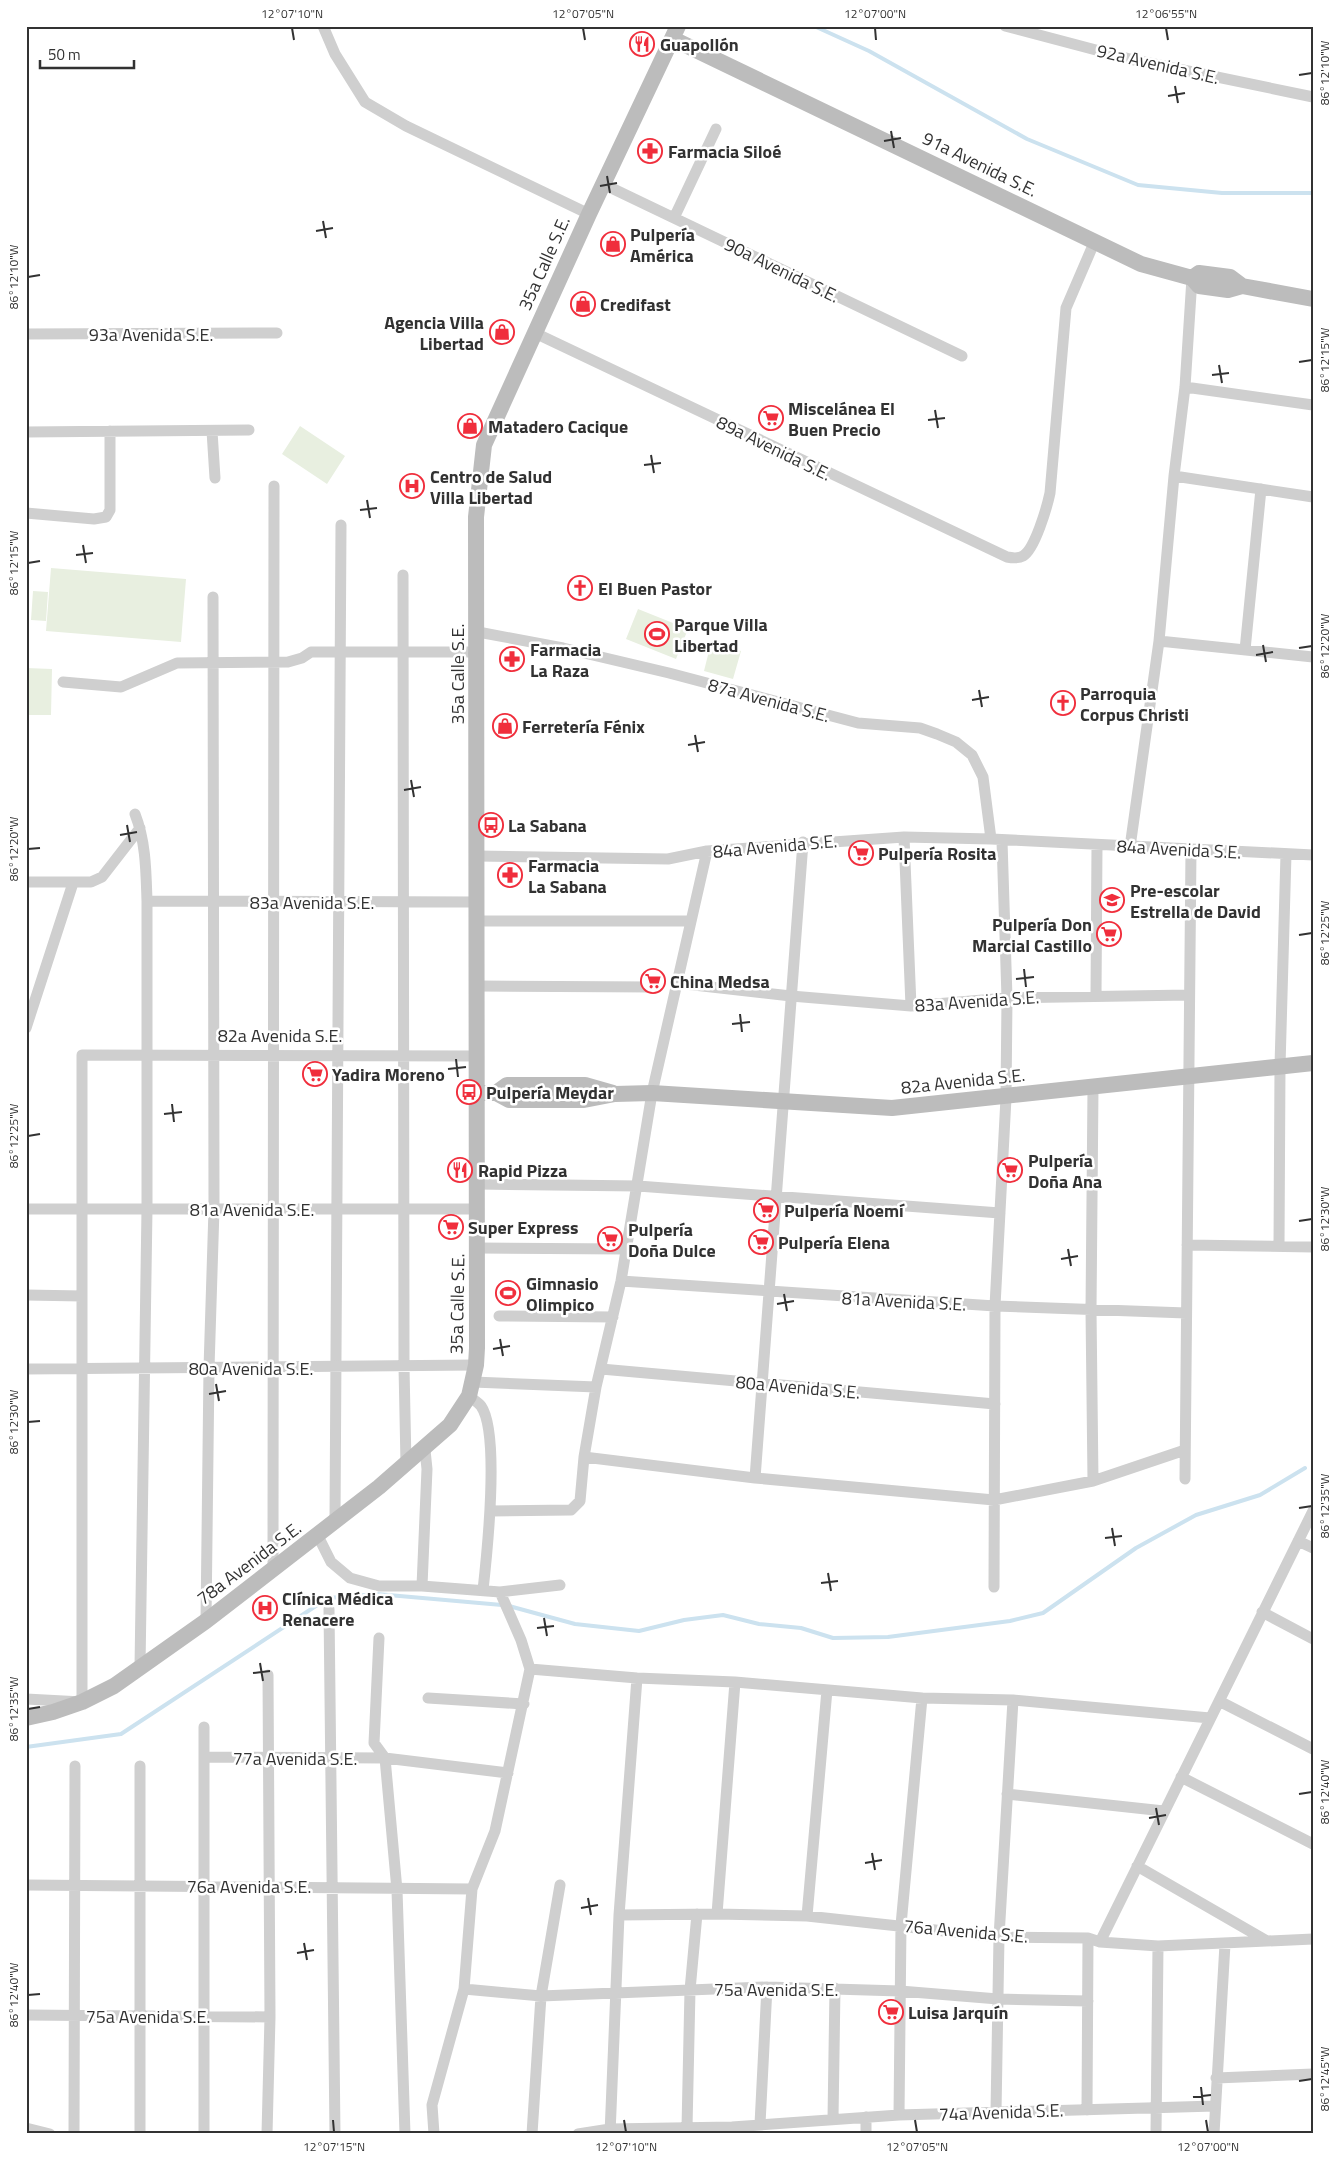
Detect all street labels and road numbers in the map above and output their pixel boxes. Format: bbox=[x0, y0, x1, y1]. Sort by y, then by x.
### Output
street label: 92a Avenida S.E. bbox=[1094, 37, 1222, 91]
street label: 91a Avenida S.E. bbox=[918, 125, 1042, 203]
street label: 35a Calle S.E. bbox=[511, 211, 577, 315]
street label: 90a Avenida S.E. bbox=[720, 231, 844, 309]
street label: 93a Avenida S.E. bbox=[89, 321, 213, 348]
street label: 89a Avenida S.E. bbox=[712, 409, 836, 487]
street label: 35a Calle S.E. bbox=[444, 624, 471, 724]
street label: 87a Avenida S.E. bbox=[705, 671, 833, 729]
street label: 84a Avenida S.E. bbox=[712, 827, 838, 865]
street label: 84a Avenida S.E. bbox=[1116, 832, 1242, 866]
street label: 83a Avenida S.E. bbox=[250, 889, 374, 916]
street label: 83a Avenida S.E. bbox=[914, 983, 1040, 1019]
street label: 82a Avenida S.E. bbox=[218, 1022, 342, 1049]
street label: 82a Avenida S.E. bbox=[900, 1061, 1026, 1101]
street label: 81a Avenida S.E. bbox=[190, 1196, 314, 1223]
street label: 35a Calle S.E. bbox=[443, 1253, 471, 1355]
street label: 81a Avenida S.E. bbox=[841, 1284, 967, 1318]
street label: 80a Avenida S.E. bbox=[189, 1355, 313, 1382]
street label: 80a Avenida S.E. bbox=[735, 1368, 861, 1406]
street label: 78a Avenida S.E. bbox=[191, 1515, 307, 1611]
street label: 77a Avenida S.E. bbox=[233, 1745, 357, 1772]
street label: 76a Avenida S.E. bbox=[187, 1873, 311, 1900]
street label: 76a Avenida S.E. bbox=[903, 1912, 1029, 1950]
street label: 75a Avenida S.E. bbox=[714, 1976, 838, 2003]
street label: 75a Avenida S.E. bbox=[86, 2003, 210, 2030]
street label: 74a Avenida S.E. bbox=[938, 2096, 1064, 2128]

